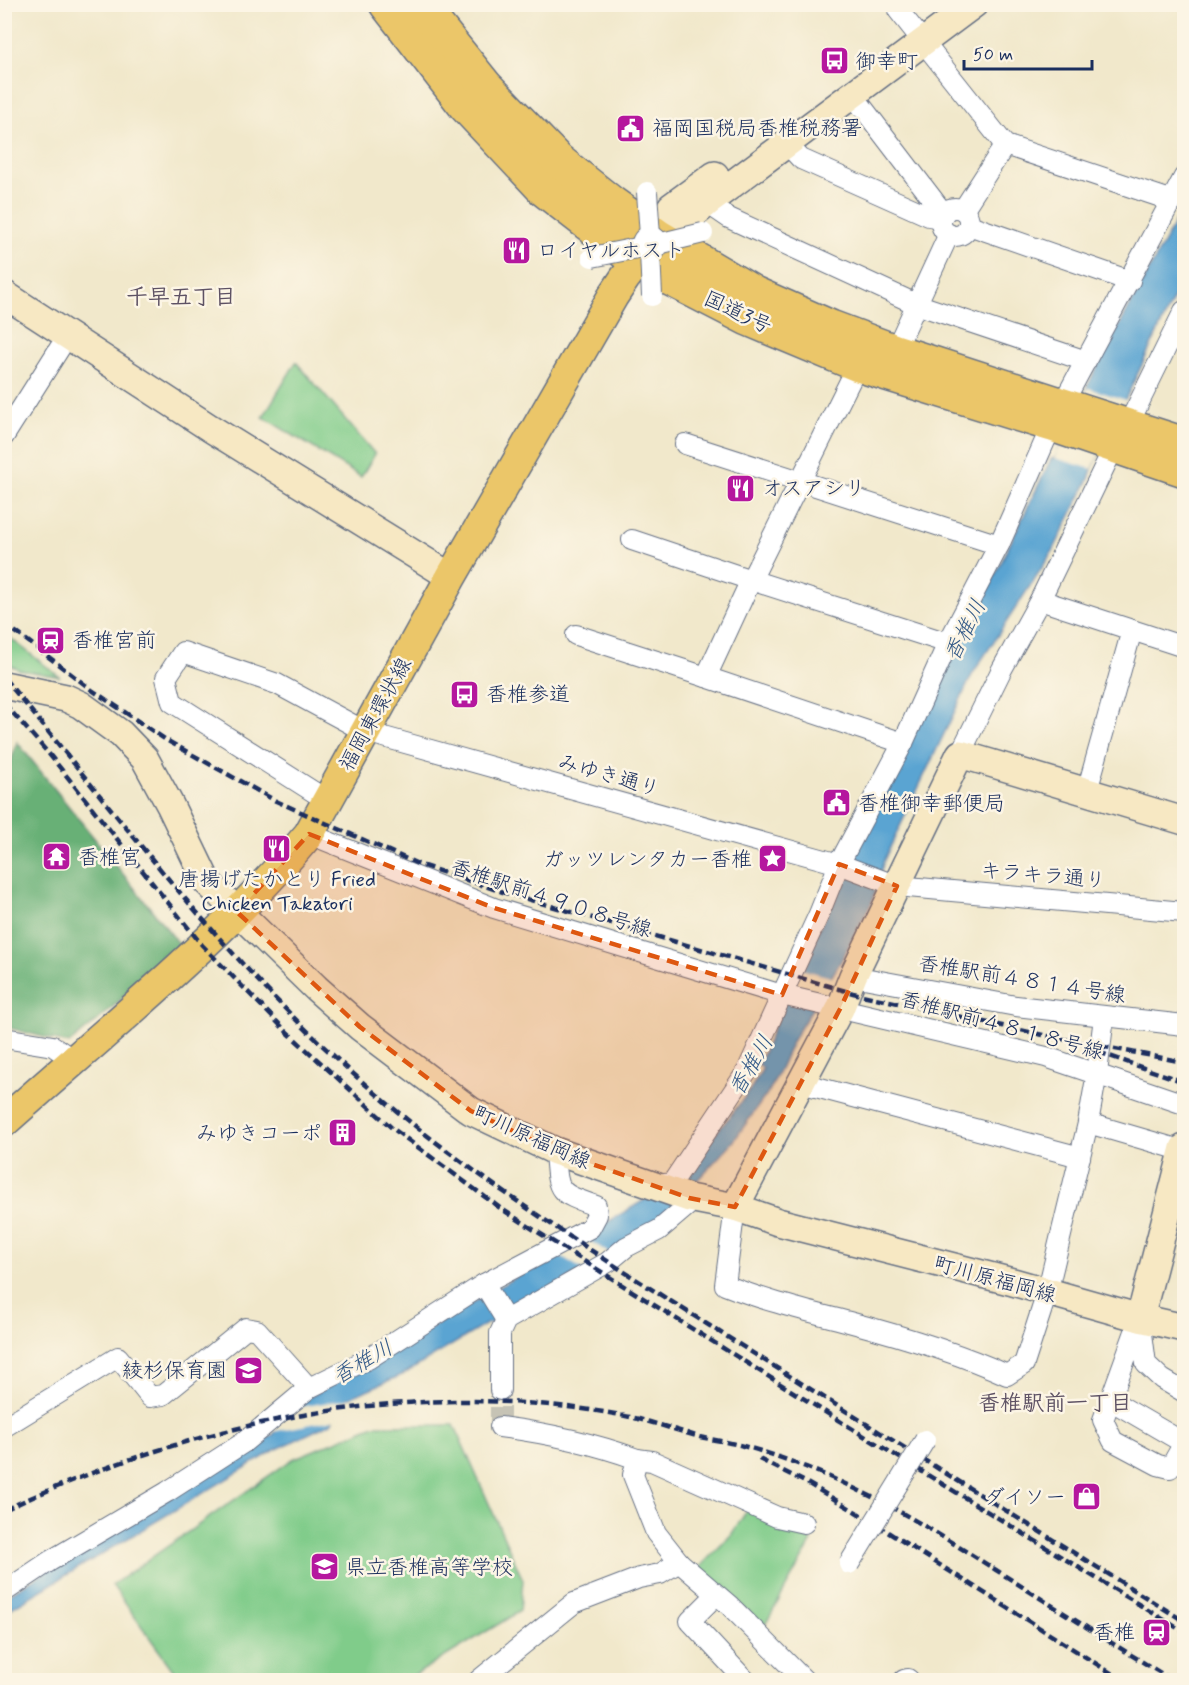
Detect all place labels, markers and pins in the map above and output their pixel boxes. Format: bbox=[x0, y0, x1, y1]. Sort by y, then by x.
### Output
bus stop icon: 御幸町 bbox=[818, 45, 850, 77]
place label: 御幸町 bbox=[855, 48, 918, 76]
public building icon: 福岡国税局香椎税務署 bbox=[615, 112, 647, 144]
place label: 福岡国税局香椎税務署 bbox=[652, 115, 862, 143]
restaurant icon: ロイヤルホスト bbox=[500, 234, 532, 266]
place label: ロイヤルホスト bbox=[537, 237, 685, 265]
restaurant icon: オスアシリ bbox=[725, 472, 757, 504]
place label: オスアシリ bbox=[762, 475, 866, 503]
station icon: 香椎宮前 bbox=[35, 624, 67, 656]
place label: 香椎宮前 bbox=[72, 627, 156, 655]
bus stop icon: 香椎参道 bbox=[449, 678, 481, 710]
place label: 香椎参道 bbox=[486, 681, 570, 709]
public building icon: 香椎御幸郵便局 bbox=[821, 787, 853, 819]
place label: 香椎御幸郵便局 bbox=[858, 790, 1005, 818]
restaurant icon: 唐揚げたかとり Fried Chicken Takatori bbox=[261, 832, 293, 864]
temple icon: 香椎宮 bbox=[41, 841, 73, 873]
place icon: ガッツレンタカー香椎 bbox=[757, 843, 789, 875]
place label: 香椎宮 bbox=[78, 844, 141, 872]
place label: ガッツレンタカー香椎 bbox=[543, 846, 752, 874]
place label: 唐揚げたかとり Fried Chicken Takatori bbox=[178, 866, 376, 918]
building icon: みゆきコーポ bbox=[327, 1117, 359, 1149]
place label: みゆきコーポ bbox=[196, 1120, 322, 1148]
school or university icon: 綾杉保育園 bbox=[232, 1354, 264, 1386]
place label: 綾杉保育園 bbox=[122, 1357, 227, 1385]
shop icon: ダイソー bbox=[1071, 1481, 1103, 1513]
place label: ダイソー bbox=[984, 1484, 1066, 1512]
school or university icon: 県立香椎高等学校 bbox=[308, 1551, 340, 1583]
place label: 県立香椎高等学校 bbox=[345, 1554, 513, 1582]
station icon: 香椎 bbox=[1140, 1616, 1172, 1648]
place label: 香椎 bbox=[1093, 1619, 1135, 1647]

